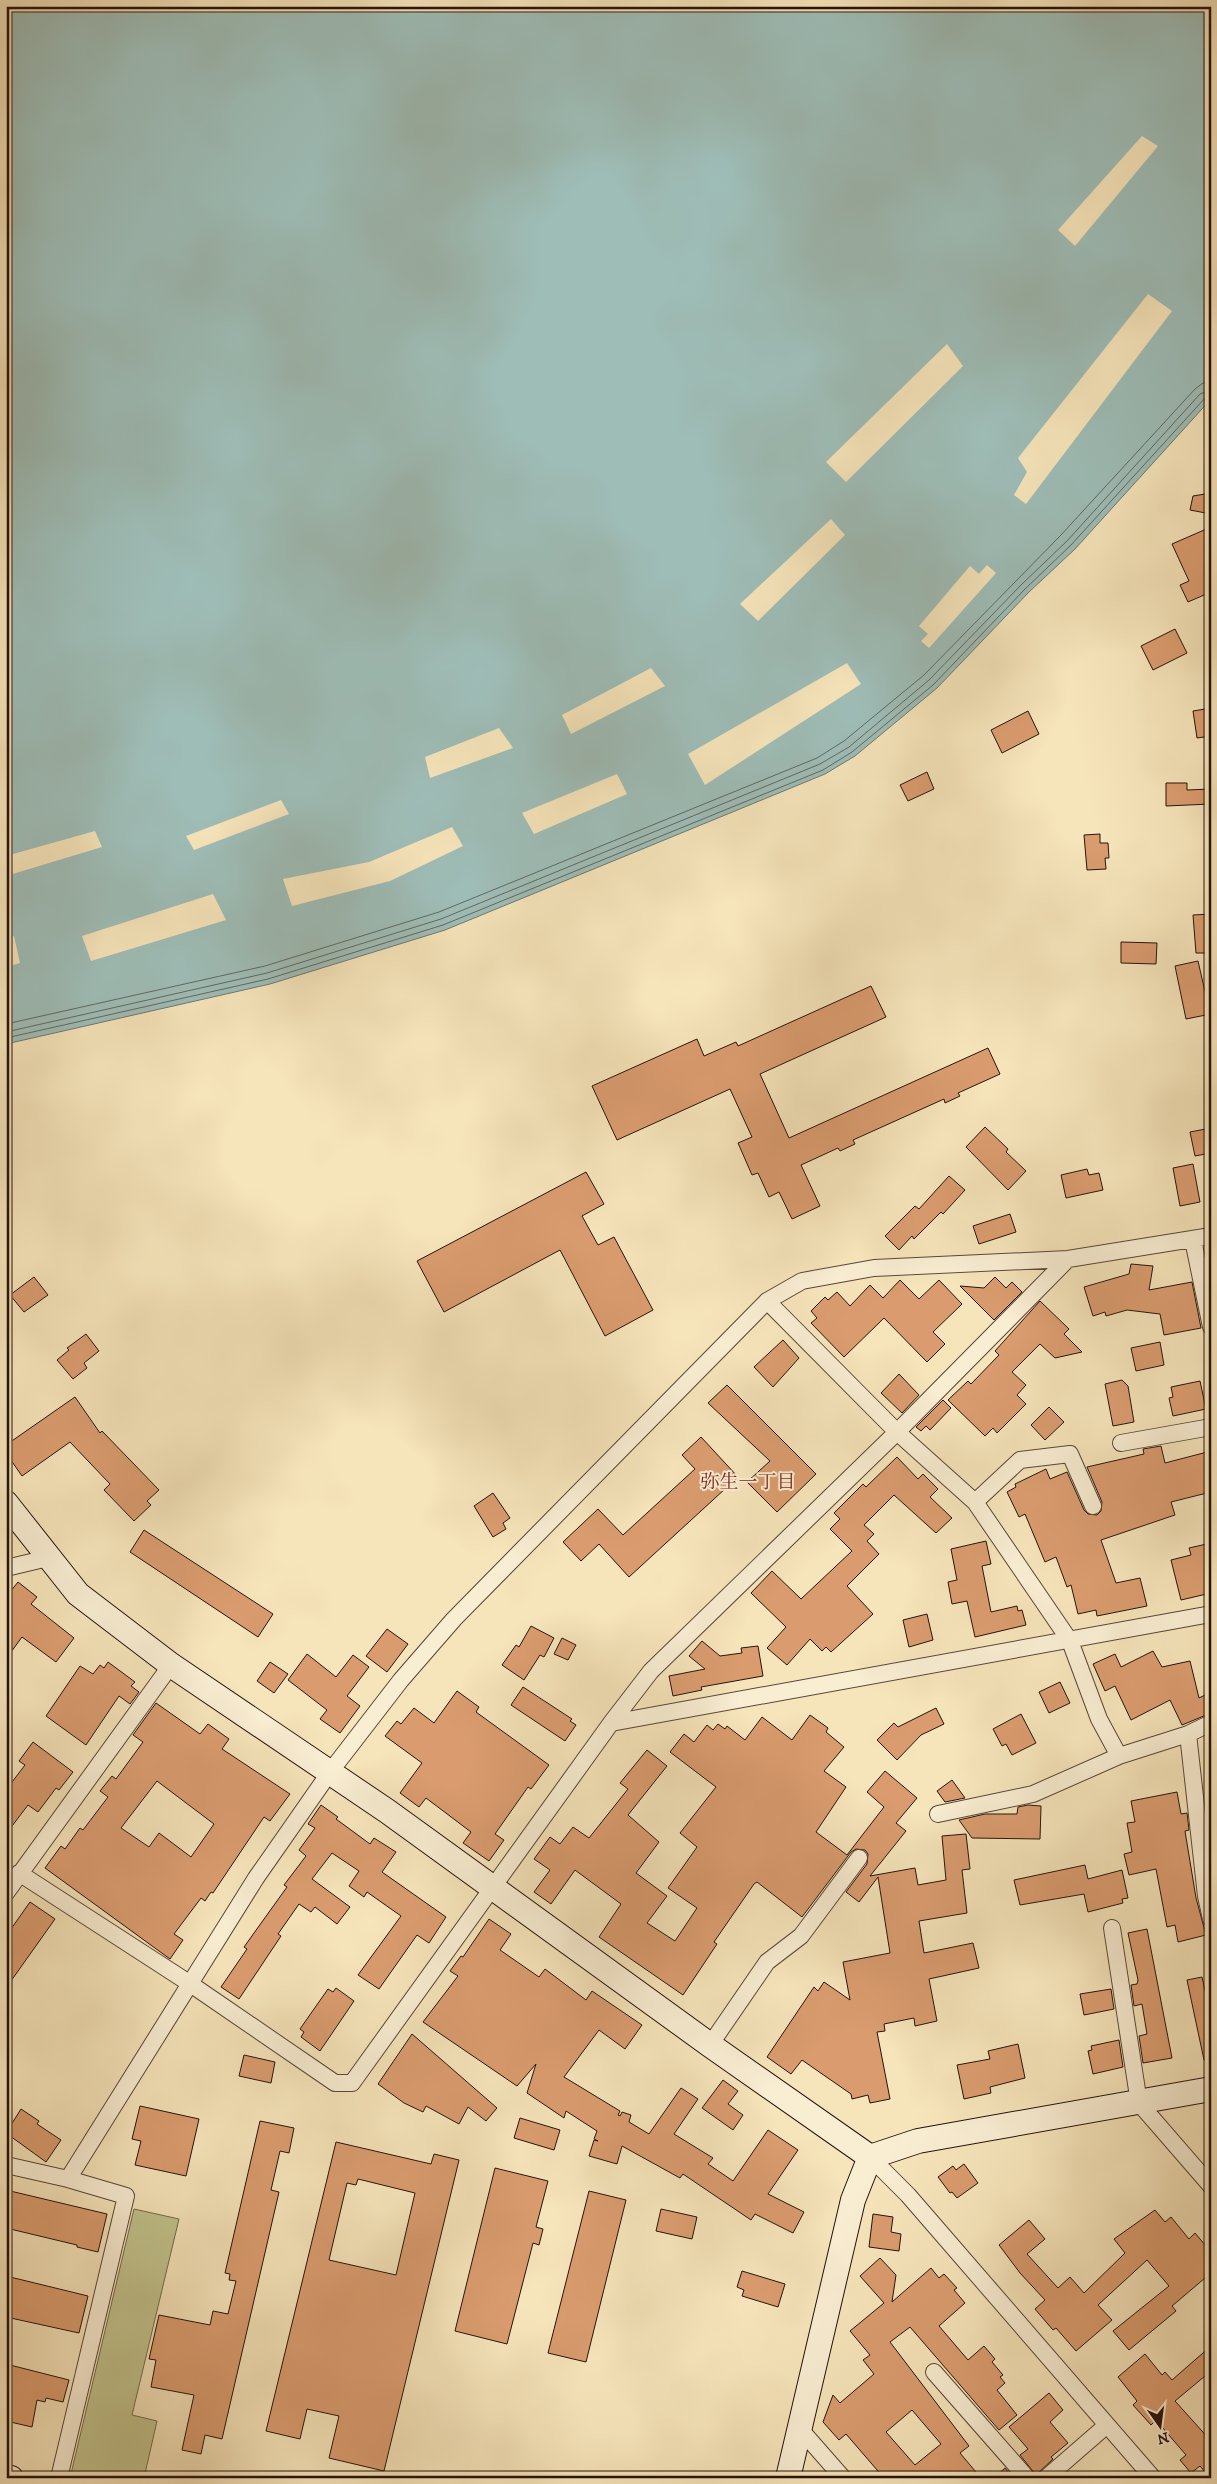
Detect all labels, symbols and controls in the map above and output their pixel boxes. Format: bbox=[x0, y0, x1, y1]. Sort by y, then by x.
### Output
district label: 弥生一丁目 bbox=[700, 1471, 796, 1494]
north arrow bbox=[1134, 2402, 1184, 2452]
text: N bbox=[1155, 2428, 1171, 2448]

